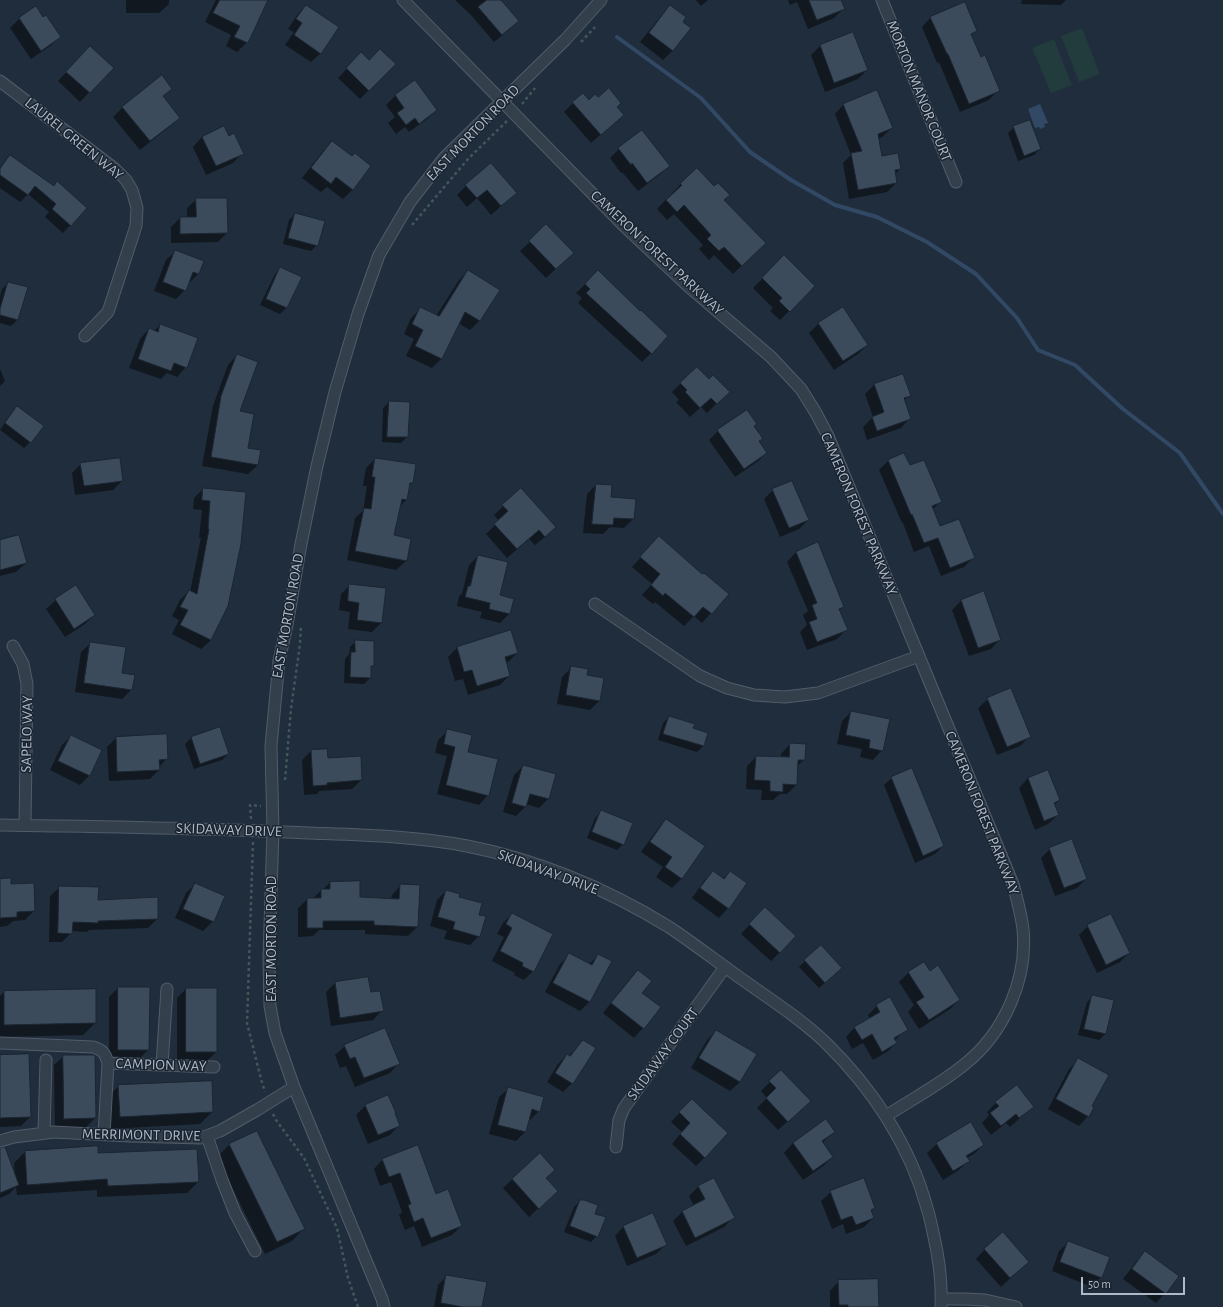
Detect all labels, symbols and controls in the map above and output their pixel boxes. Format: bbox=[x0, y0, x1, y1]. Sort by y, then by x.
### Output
street label: MORTON MANOR COURT bbox=[882, 18, 956, 164]
street label: EAST MORTON ROAD bbox=[423, 81, 523, 185]
street label: LAUREL GREEN WAY bbox=[21, 94, 127, 184]
street label: CAMERON FOREST PARKWAY bbox=[587, 187, 727, 319]
street label: CAMERON FOREST PARKWAY bbox=[816, 430, 902, 598]
street label: EAST MORTON ROAD bbox=[268, 552, 308, 680]
street label: SAPELO WAY bbox=[17, 695, 37, 773]
street label: CAMERON FOREST PARKWAY bbox=[941, 728, 1023, 898]
street label: SKIDAWAY DRIVE bbox=[176, 819, 282, 841]
street label: SKIDAWAY DRIVE bbox=[495, 845, 601, 899]
street label: EAST MORTON ROAD bbox=[262, 876, 280, 1002]
street label: SKIDAWAY COURT bbox=[623, 1004, 703, 1104]
street label: CAMPION WAY bbox=[115, 1054, 207, 1076]
street label: MERRIMONT DRIVE bbox=[82, 1125, 200, 1145]
scale bar bbox=[1083, 1269, 1187, 1295]
text: 50 m bbox=[1088, 1278, 1111, 1290]

